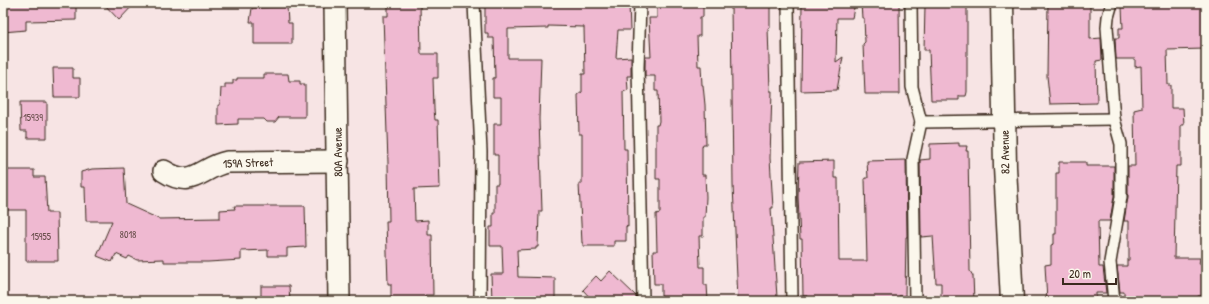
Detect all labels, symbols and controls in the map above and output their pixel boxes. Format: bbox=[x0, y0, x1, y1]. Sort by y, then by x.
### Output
house number: 15939 bbox=[23, 111, 43, 124]
street label: 80A Avenue bbox=[329, 127, 346, 177]
street label: 82 Avenue bbox=[996, 130, 1013, 174]
street label: 159A Street bbox=[223, 153, 274, 172]
house number: 8018 bbox=[120, 228, 136, 241]
house number: 15955 bbox=[31, 230, 52, 243]
scale bar bbox=[1063, 260, 1116, 286]
text: 20 m bbox=[1069, 265, 1091, 282]

